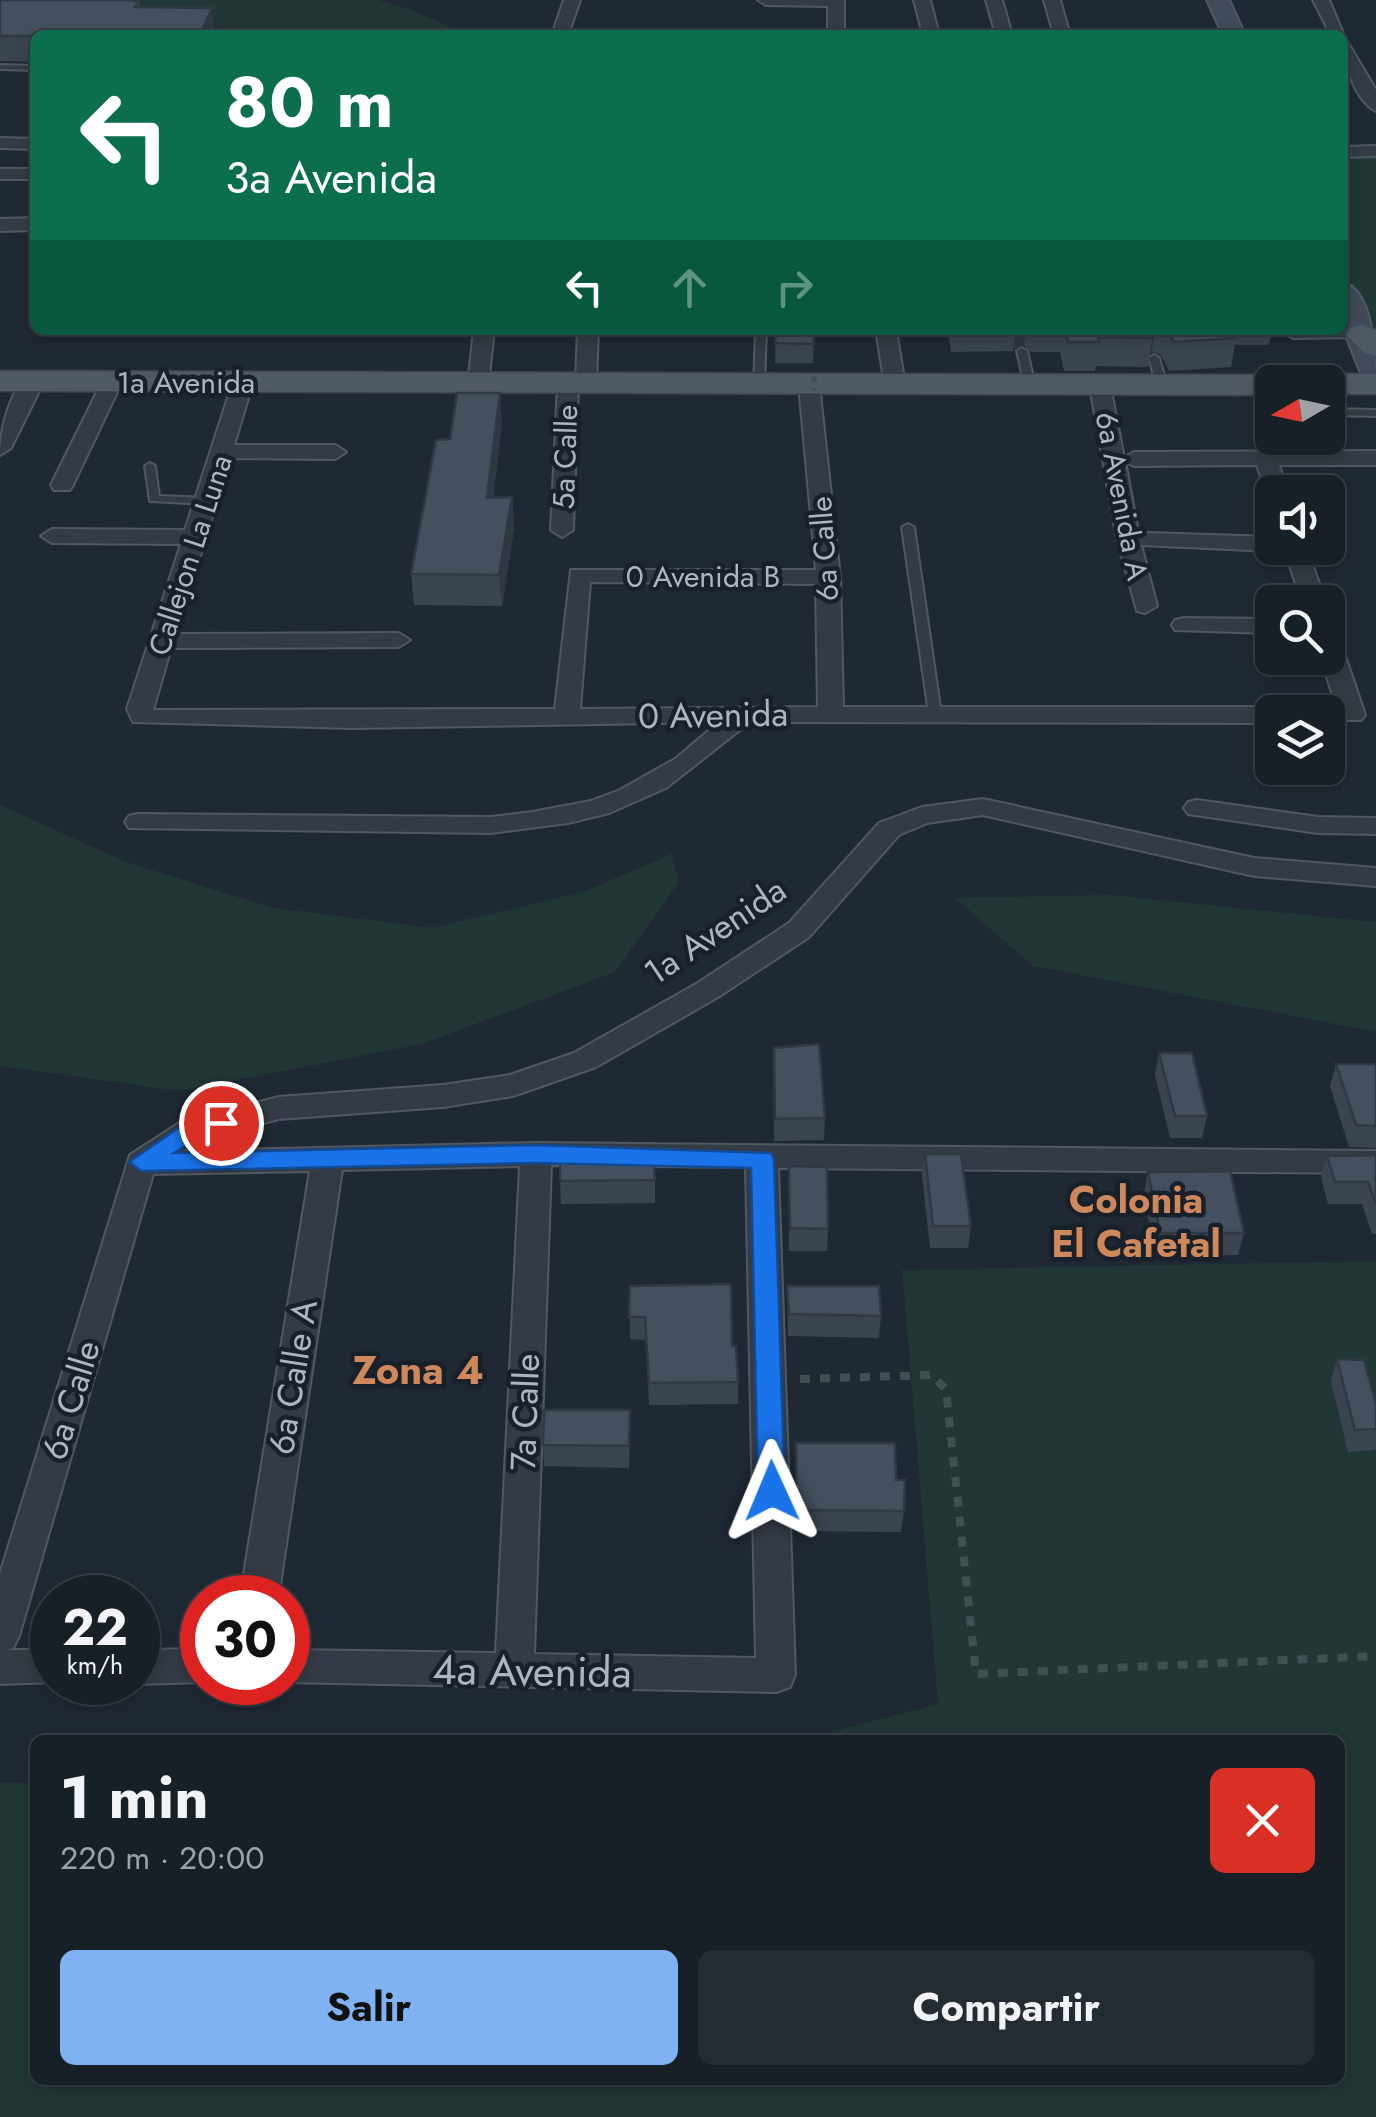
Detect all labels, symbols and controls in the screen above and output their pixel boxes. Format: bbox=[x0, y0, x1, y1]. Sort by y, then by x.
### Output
text: 80 m bbox=[225, 52, 394, 153]
icon: left bbox=[60, 70, 190, 200]
text: 3a Avenida bbox=[225, 145, 437, 210]
icon: left bbox=[557, 260, 612, 315]
icon: ahead bbox=[662, 260, 717, 315]
icon: right bbox=[767, 260, 822, 315]
street label: 1a Avenida bbox=[117, 361, 255, 404]
north arrow bbox=[1255, 365, 1345, 455]
map controls bbox=[1255, 365, 1345, 785]
street label: 5a Calle bbox=[542, 404, 588, 510]
street label: 6a Avenida A bbox=[1085, 408, 1159, 584]
street label: Callejon La Luna bbox=[137, 449, 243, 661]
button: sound bbox=[1255, 475, 1345, 565]
street label: 6a Calle bbox=[799, 495, 849, 603]
street label: 0 Avenida B bbox=[626, 555, 780, 598]
button: search bbox=[1255, 585, 1345, 675]
street label: 0 Avenida bbox=[638, 689, 788, 741]
button: layers bbox=[1255, 695, 1345, 785]
street label: 1a Avenida bbox=[634, 865, 796, 997]
pin bbox=[179, 1081, 264, 1166]
icon: arrive bbox=[194, 1096, 249, 1151]
district label: Colonia El Cafetal bbox=[1051, 1172, 1221, 1271]
street label: 6a Calle A bbox=[256, 1296, 330, 1458]
street label: 6a Calle bbox=[29, 1334, 113, 1466]
district label: Zona 4 bbox=[352, 1341, 484, 1399]
street label: 7a Calle bbox=[498, 1353, 552, 1471]
position arrow bbox=[720, 1439, 824, 1543]
speed limit sign: 30 bbox=[180, 1575, 310, 1705]
text: 22 bbox=[62, 1591, 128, 1664]
street label: 4a Avenida bbox=[432, 1639, 632, 1703]
text: km/h bbox=[67, 1647, 123, 1683]
text: 1 min bbox=[60, 1754, 209, 1841]
button: close bbox=[1210, 1768, 1315, 1873]
text: 220 m · 20:00 bbox=[60, 1835, 264, 1881]
button: Salir bbox=[60, 1950, 678, 2065]
button: Compartir bbox=[698, 1950, 1315, 2065]

